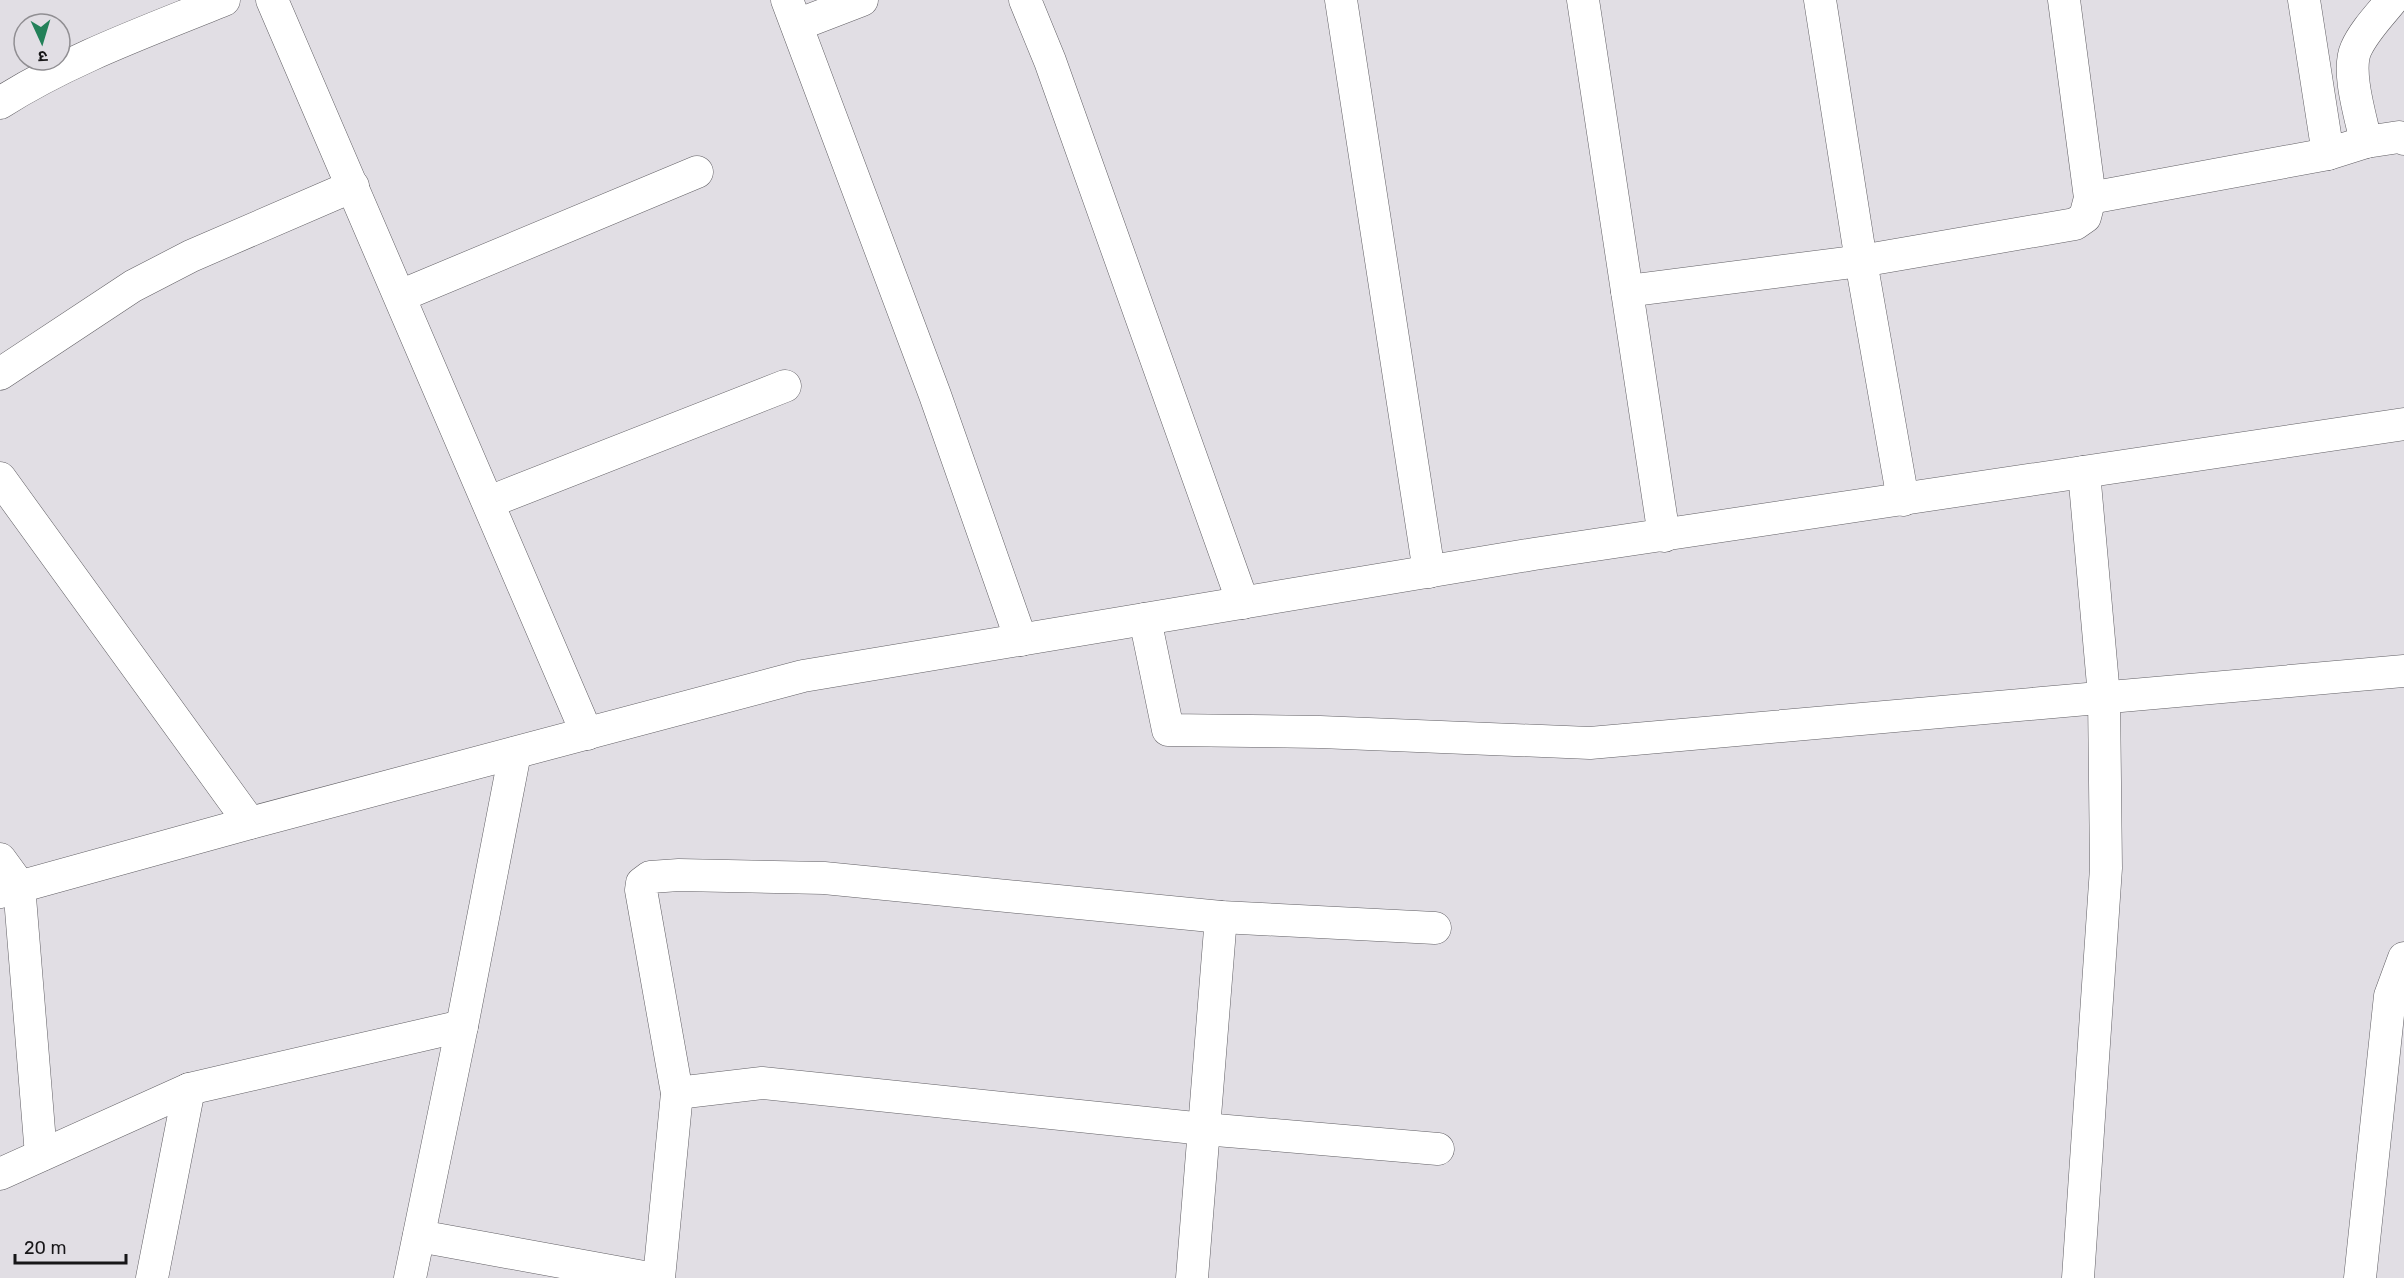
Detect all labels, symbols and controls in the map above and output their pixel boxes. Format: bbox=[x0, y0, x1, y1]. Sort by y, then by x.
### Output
north arrow bbox=[12, 12, 72, 72]
text: उ bbox=[37, 47, 48, 66]
scale bar bbox=[15, 1227, 126, 1265]
text: 20 m bbox=[24, 1237, 66, 1259]

